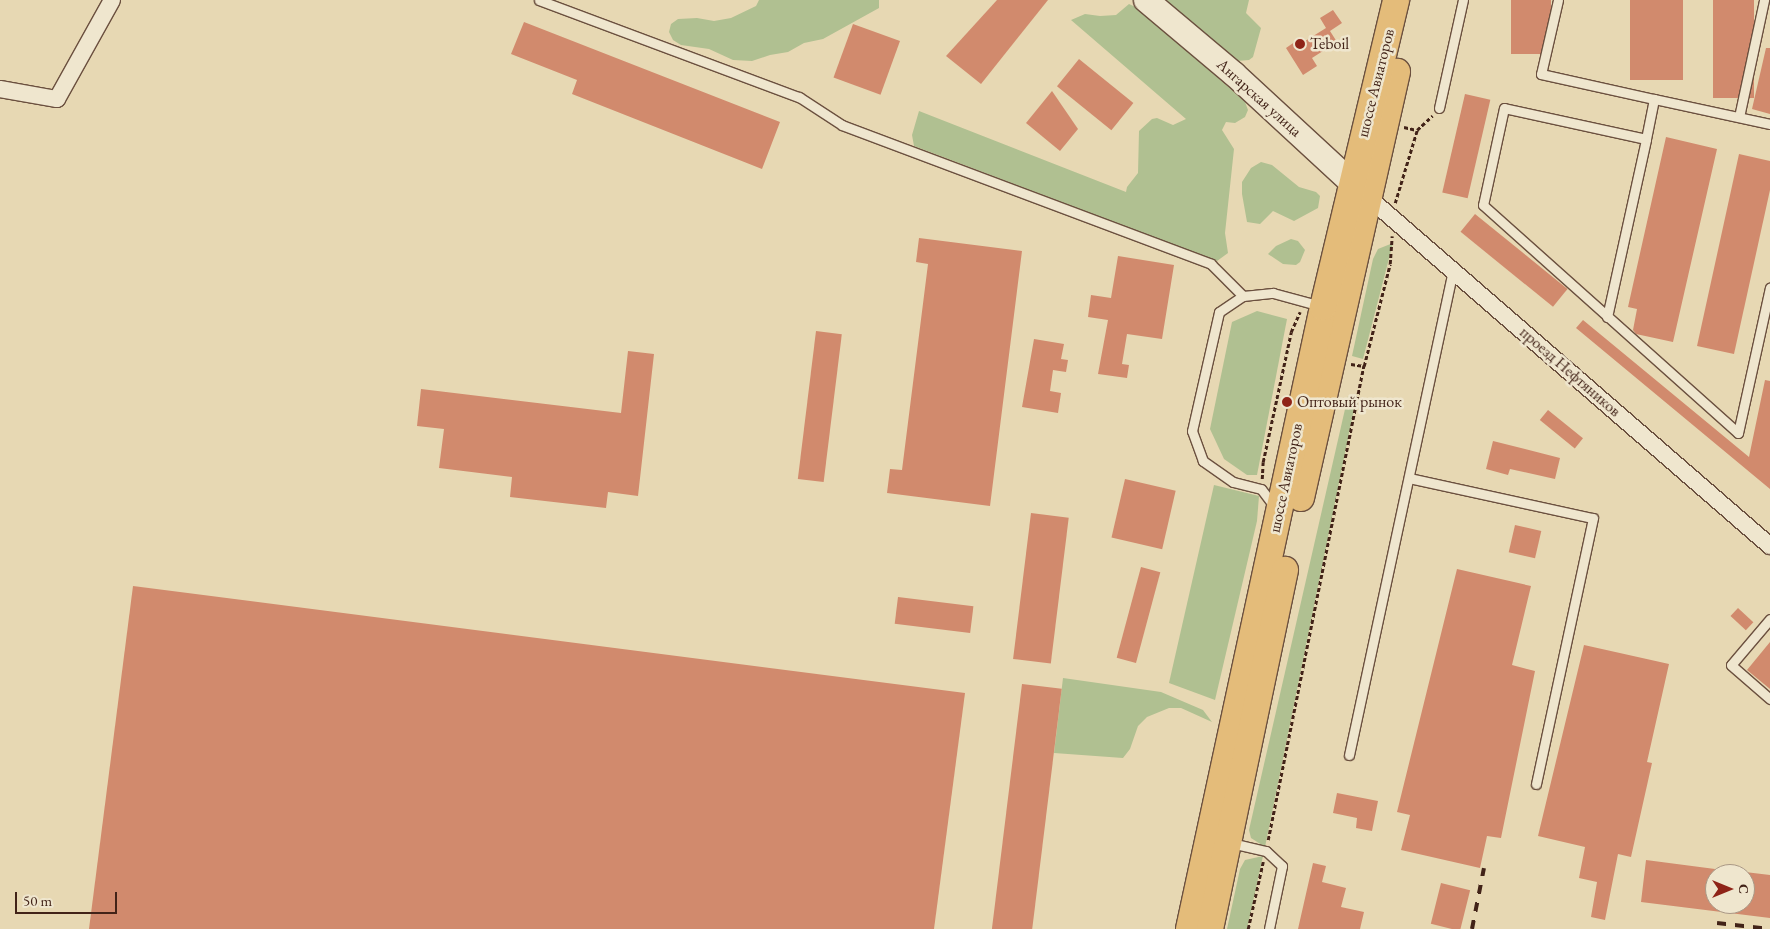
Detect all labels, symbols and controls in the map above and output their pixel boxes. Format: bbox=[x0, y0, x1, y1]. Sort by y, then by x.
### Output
street label: шоссе Авиаторов bbox=[1353, 27, 1399, 139]
place label: Teboil bbox=[1310, 34, 1349, 54]
marker: Teboil bbox=[1294, 38, 1306, 50]
street label: Ангарская улица bbox=[1213, 55, 1305, 141]
street label: проезд Нефтяников bbox=[1516, 323, 1624, 421]
place label: Оптовый рынок bbox=[1297, 392, 1402, 412]
marker: Оптовый рынок bbox=[1281, 396, 1293, 408]
street label: шоссе Авиаторов bbox=[1265, 422, 1307, 534]
north arrow bbox=[1705, 864, 1755, 914]
scale bar bbox=[18, 882, 120, 914]
text: С bbox=[1735, 884, 1753, 894]
text: 50 m bbox=[23, 891, 52, 910]

